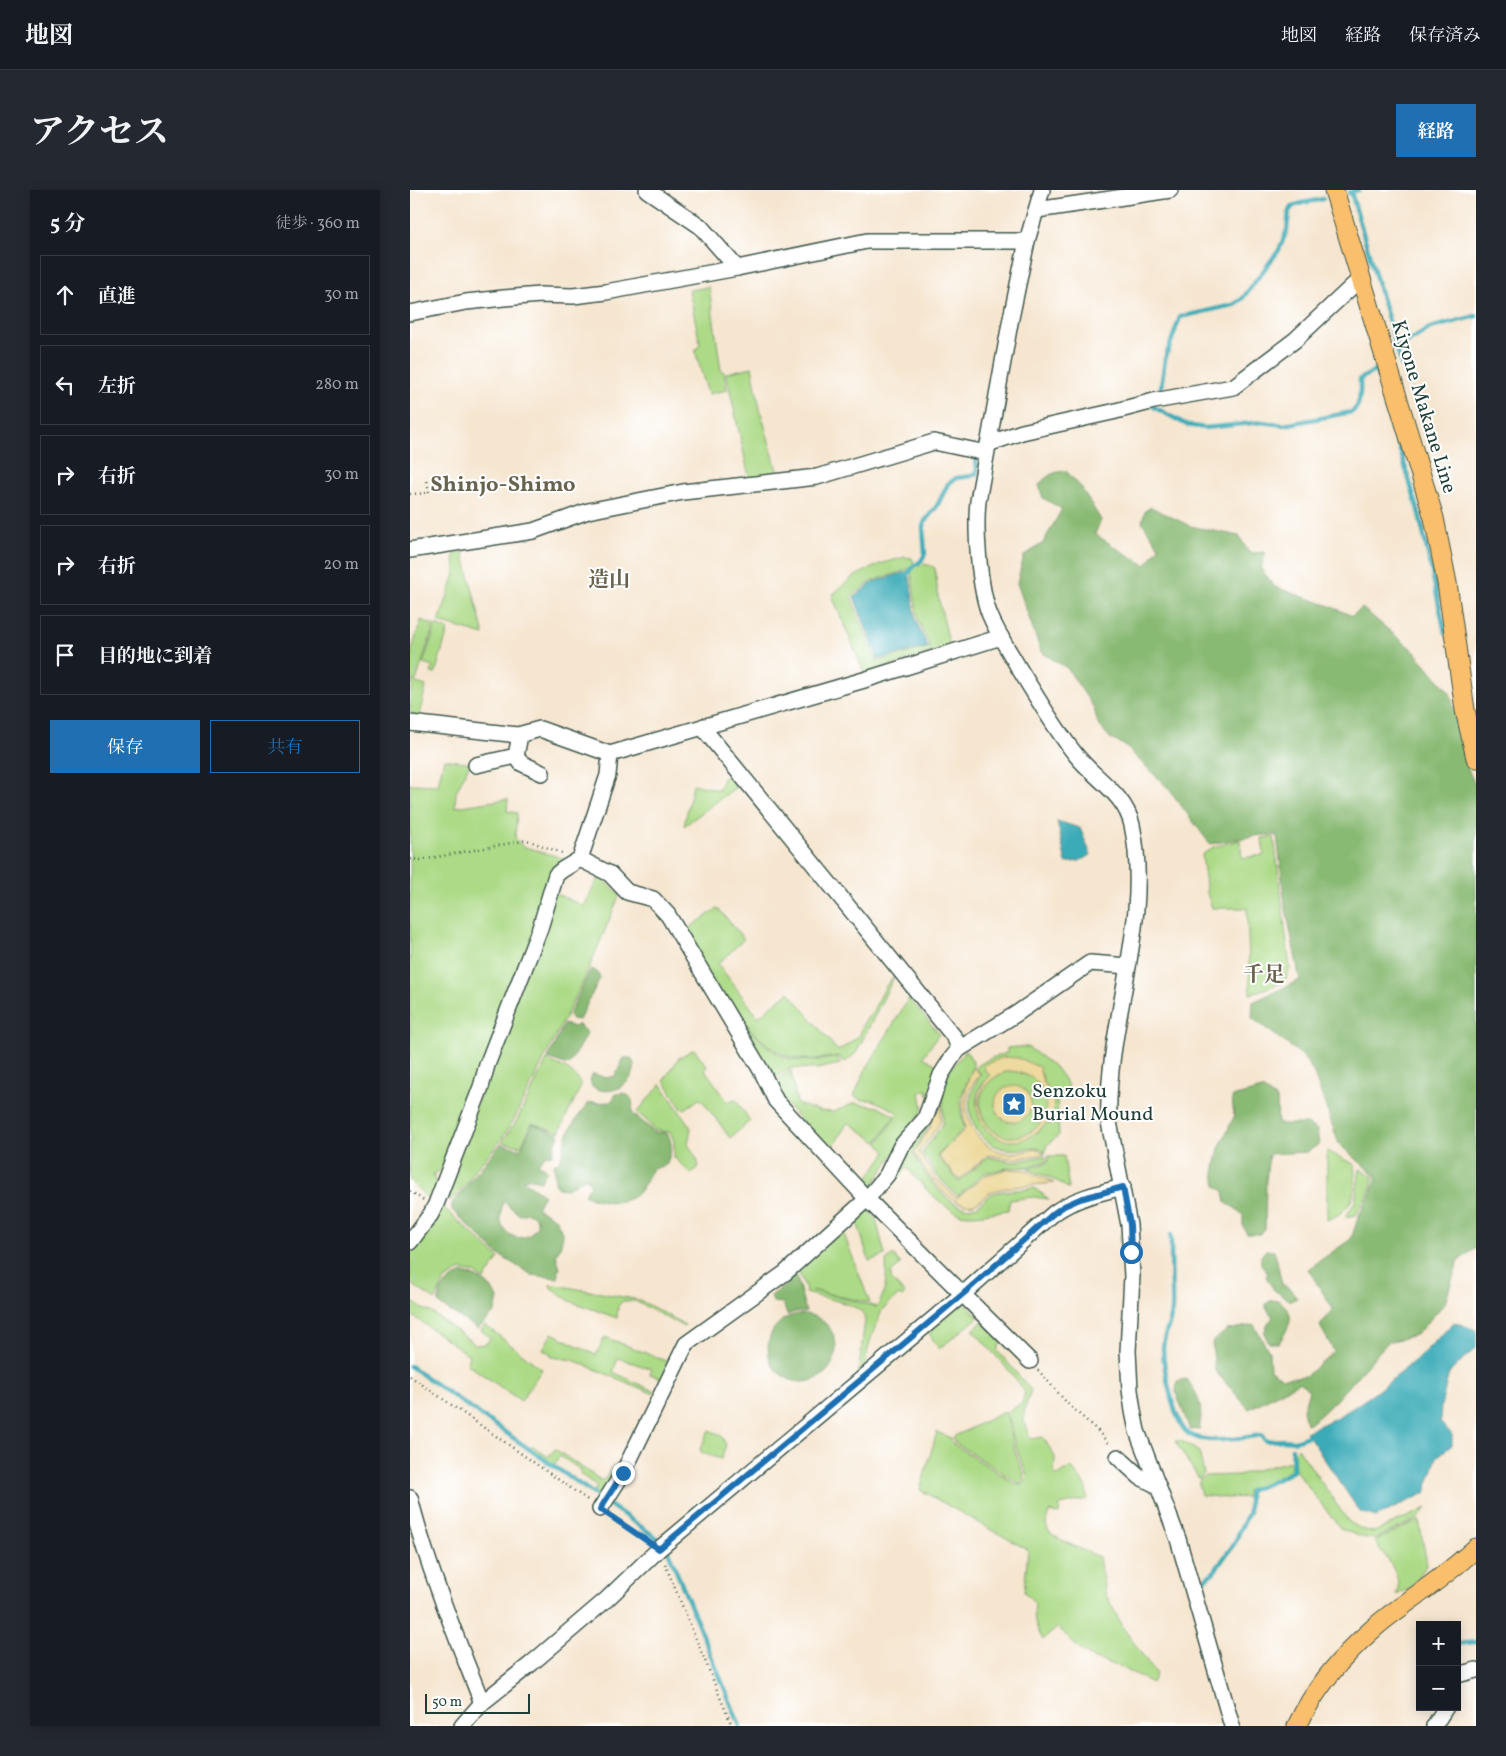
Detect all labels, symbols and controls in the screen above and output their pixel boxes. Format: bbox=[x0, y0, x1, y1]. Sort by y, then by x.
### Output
text: 地図 bbox=[25, 20, 73, 54]
text: 地図 bbox=[1281, 24, 1317, 49]
text: 経路 bbox=[1345, 24, 1381, 49]
text: 保存済み bbox=[1409, 24, 1481, 49]
button: 経路 bbox=[1396, 104, 1476, 157]
text: アクセス bbox=[30, 110, 169, 158]
text: 5 分 bbox=[50, 210, 85, 239]
text: 徒歩 · 360 m bbox=[275, 213, 360, 235]
icon: ahead bbox=[51, 281, 79, 309]
text: 直進 bbox=[98, 284, 136, 310]
text: 30 m bbox=[324, 284, 359, 306]
street label: Kiyone Makane Line bbox=[1383, 317, 1463, 497]
icon: left bbox=[51, 371, 79, 399]
text: 左折 bbox=[98, 374, 136, 400]
text: 280 m bbox=[315, 374, 359, 396]
icon: right bbox=[51, 461, 79, 489]
text: 右折 bbox=[98, 464, 136, 490]
text: 30 m bbox=[324, 464, 359, 486]
district label: Shinjo-Shimo bbox=[430, 470, 576, 501]
icon: right bbox=[51, 551, 79, 579]
text: 右折 bbox=[98, 554, 136, 580]
text: 20 m bbox=[324, 554, 359, 576]
district label: 造山 bbox=[588, 566, 630, 595]
icon: arrive bbox=[51, 641, 79, 669]
text: 目的地に到着 bbox=[98, 644, 212, 670]
button: 保存 bbox=[50, 720, 200, 773]
button: 共有 bbox=[210, 720, 360, 773]
district label: 千足 bbox=[1243, 961, 1285, 990]
place label: Senzoku Burial Mound bbox=[1032, 1078, 1153, 1129]
place icon: Senzoku Burial Mound bbox=[1001, 1091, 1027, 1117]
route start bbox=[1120, 1241, 1143, 1264]
route end bbox=[612, 1462, 635, 1485]
map controls bbox=[1416, 1621, 1461, 1711]
button: + bbox=[1416, 1621, 1461, 1666]
button: − bbox=[1416, 1666, 1461, 1711]
scale bar bbox=[425, 1691, 530, 1714]
text: 50 m bbox=[432, 1693, 462, 1712]

